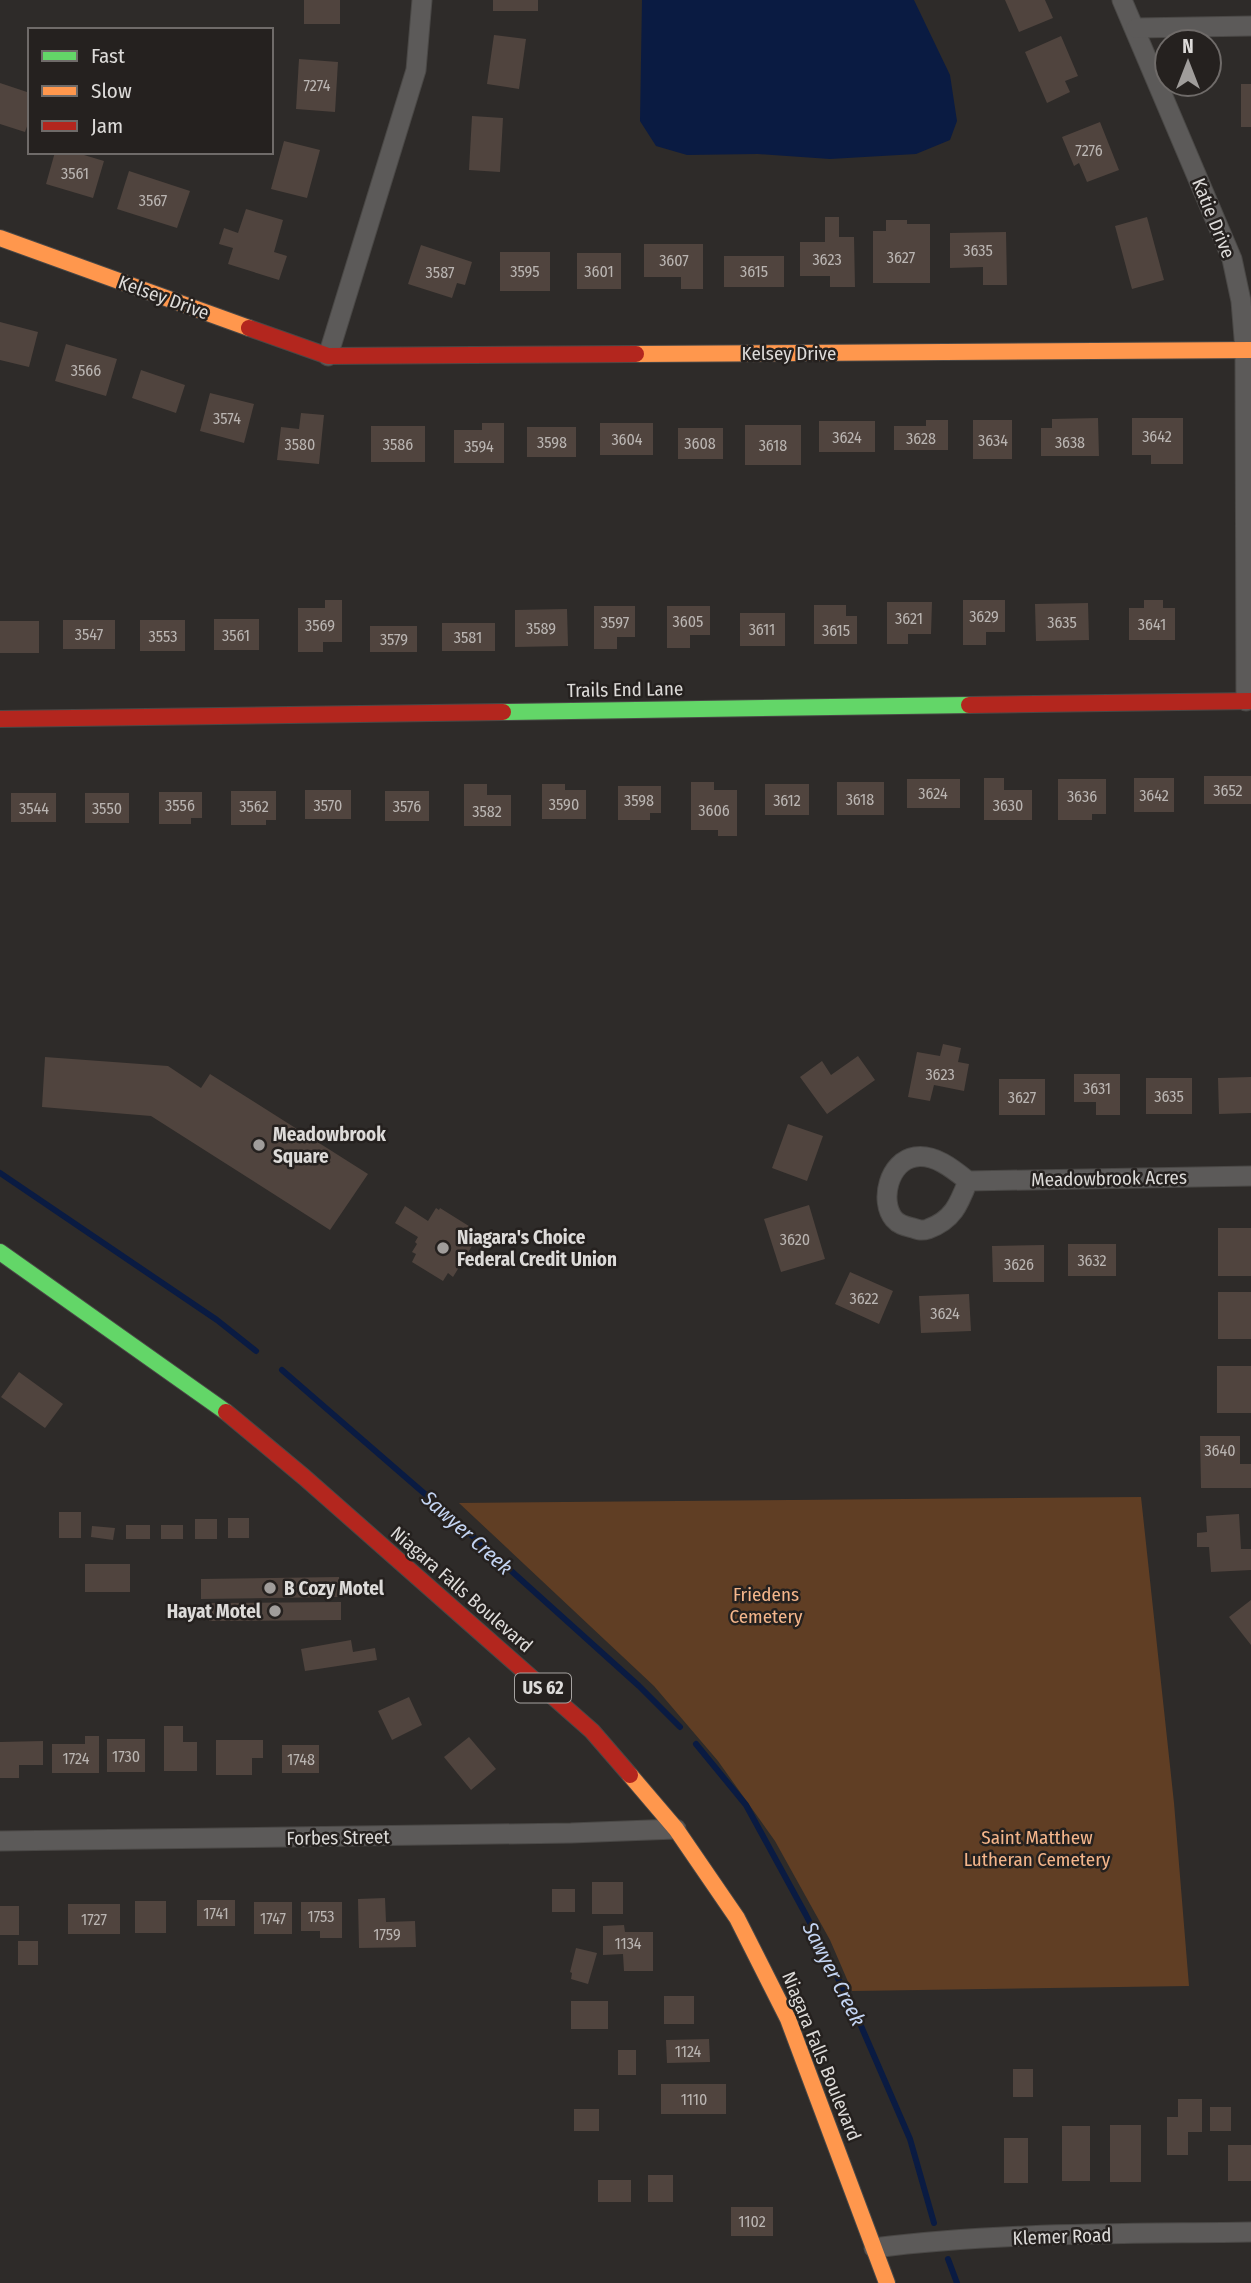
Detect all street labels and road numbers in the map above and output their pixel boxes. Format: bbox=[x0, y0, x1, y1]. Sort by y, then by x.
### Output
street label: Katie Drive bbox=[1187, 175, 1240, 262]
street label: Kelsey Drive bbox=[115, 270, 212, 324]
street label: Kelsey Drive bbox=[742, 342, 836, 365]
street label: Trails End Lane bbox=[567, 677, 683, 702]
street label: Meadowbrook Acres bbox=[1031, 1166, 1187, 1191]
street label: Niagara Falls Boulevard bbox=[386, 1522, 537, 1657]
road number: US 62 bbox=[515, 1674, 571, 1702]
street label: Forbes Street bbox=[286, 1825, 391, 1850]
street label: Niagara Falls Boulevard bbox=[777, 1968, 866, 2144]
street label: Klemer Road bbox=[1012, 2223, 1112, 2250]

